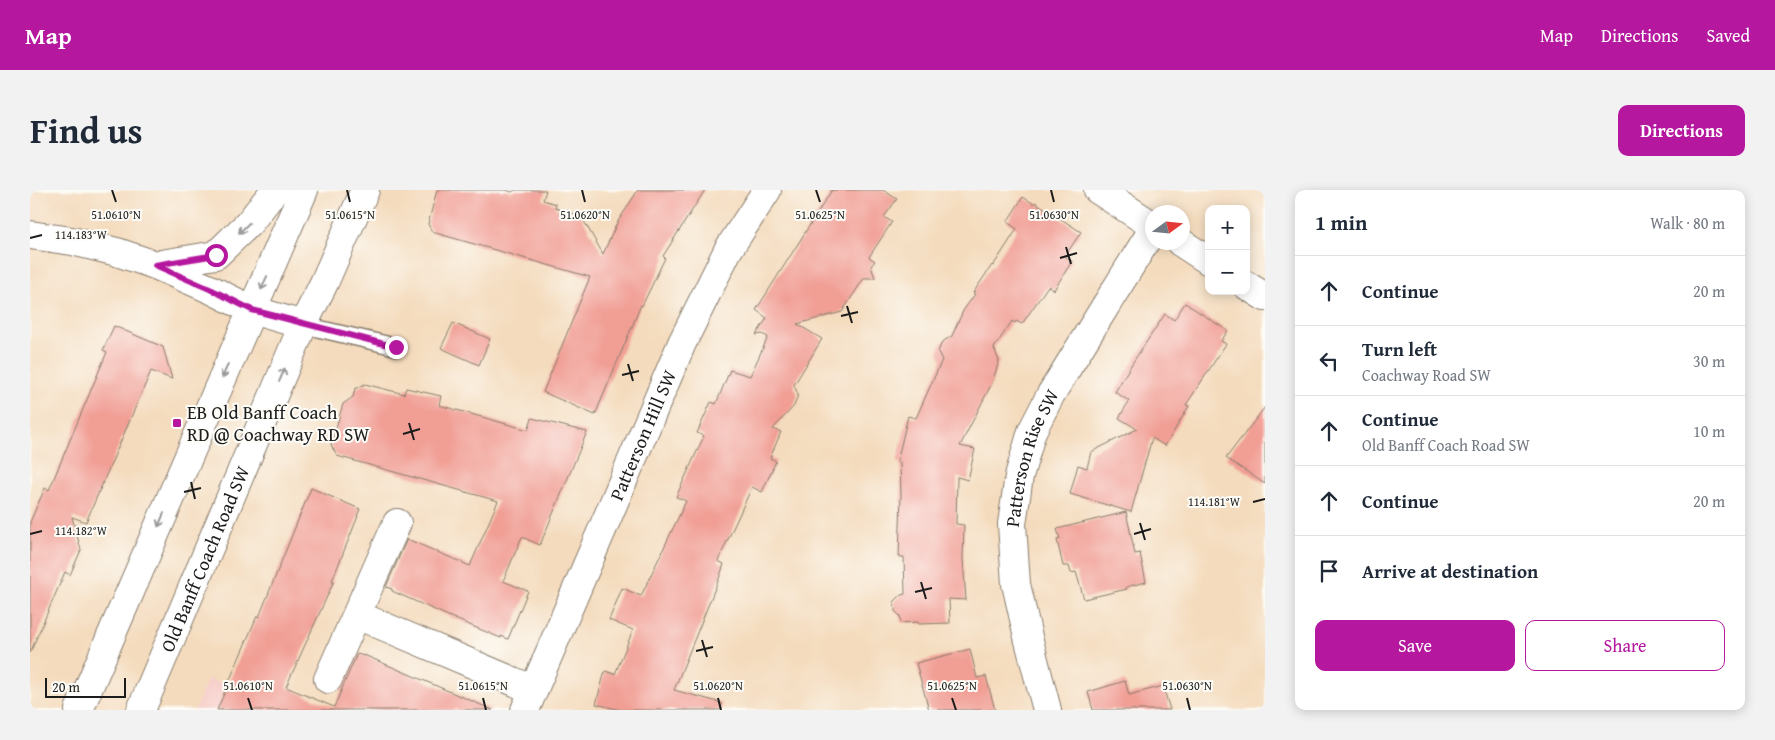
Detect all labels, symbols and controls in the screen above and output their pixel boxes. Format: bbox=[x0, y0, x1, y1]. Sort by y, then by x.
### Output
text: Map bbox=[25, 18, 72, 53]
text: Map bbox=[1540, 22, 1573, 49]
text: Directions bbox=[1601, 22, 1678, 49]
text: Saved bbox=[1706, 22, 1750, 49]
text: Find us bbox=[30, 105, 143, 156]
button: Directions bbox=[1618, 105, 1745, 156]
north arrow bbox=[1145, 205, 1190, 250]
map controls bbox=[1205, 205, 1250, 295]
button: + bbox=[1205, 205, 1250, 250]
text: 51.0610°N bbox=[91, 206, 141, 223]
text: 51.0615°N bbox=[325, 206, 375, 223]
text: 51.0620°N bbox=[560, 206, 610, 223]
text: 51.0625°N bbox=[795, 206, 845, 223]
text: 51.0630°N bbox=[1029, 206, 1079, 223]
text: 1 min bbox=[1315, 207, 1367, 238]
text: Walk · 80 m bbox=[1650, 211, 1725, 235]
one-way arrow bbox=[238, 221, 250, 234]
text: 114.183°W bbox=[55, 226, 108, 243]
route start bbox=[205, 244, 228, 267]
button: − bbox=[1205, 250, 1250, 295]
one-way arrow bbox=[258, 275, 268, 290]
icon: ahead bbox=[1315, 277, 1343, 305]
text: Continue bbox=[1362, 277, 1439, 305]
text: 20 m bbox=[1693, 279, 1725, 303]
text: Turn left bbox=[1362, 335, 1437, 363]
route end bbox=[385, 336, 408, 359]
icon: left bbox=[1315, 347, 1343, 375]
text: 30 m bbox=[1693, 349, 1725, 373]
one-way arrow bbox=[220, 363, 230, 378]
text: Coachway Road SW bbox=[1362, 363, 1491, 387]
street label: Patterson Hill SW bbox=[602, 365, 683, 505]
one-way arrow bbox=[278, 368, 287, 383]
street label: Patterson Rise SW bbox=[998, 384, 1065, 529]
place label: EB Old Banff Coach RD @ Coachway RD SW bbox=[187, 398, 369, 448]
text: Continue bbox=[1362, 405, 1439, 433]
marker: EB Old Banff Coach RD @ Coachway RD SW bbox=[171, 417, 183, 429]
icon: ahead bbox=[1315, 417, 1343, 445]
text: 10 m bbox=[1693, 419, 1725, 443]
text: Old Banff Coach Road SW bbox=[1362, 433, 1530, 457]
street label: Old Banff Coach Road SW bbox=[153, 461, 256, 656]
icon: ahead bbox=[1315, 487, 1343, 515]
text: Continue bbox=[1362, 487, 1439, 515]
text: 20 m bbox=[1693, 489, 1725, 513]
text: 114.181°W bbox=[1188, 493, 1241, 510]
one-way arrow bbox=[155, 512, 165, 527]
text: 114.182°W bbox=[55, 522, 108, 539]
icon: arrive bbox=[1315, 557, 1343, 585]
text: Arrive at destination bbox=[1362, 557, 1538, 585]
button: Save bbox=[1315, 620, 1515, 671]
button: Share bbox=[1525, 620, 1725, 671]
scale bar bbox=[45, 675, 126, 698]
text: 20 m bbox=[52, 677, 80, 697]
text: 51.0610°N bbox=[223, 677, 273, 694]
text: 51.0615°N bbox=[458, 677, 508, 694]
text: 51.0620°N bbox=[693, 677, 743, 694]
text: 51.0625°N bbox=[927, 677, 977, 694]
text: 51.0630°N bbox=[1162, 677, 1212, 694]

